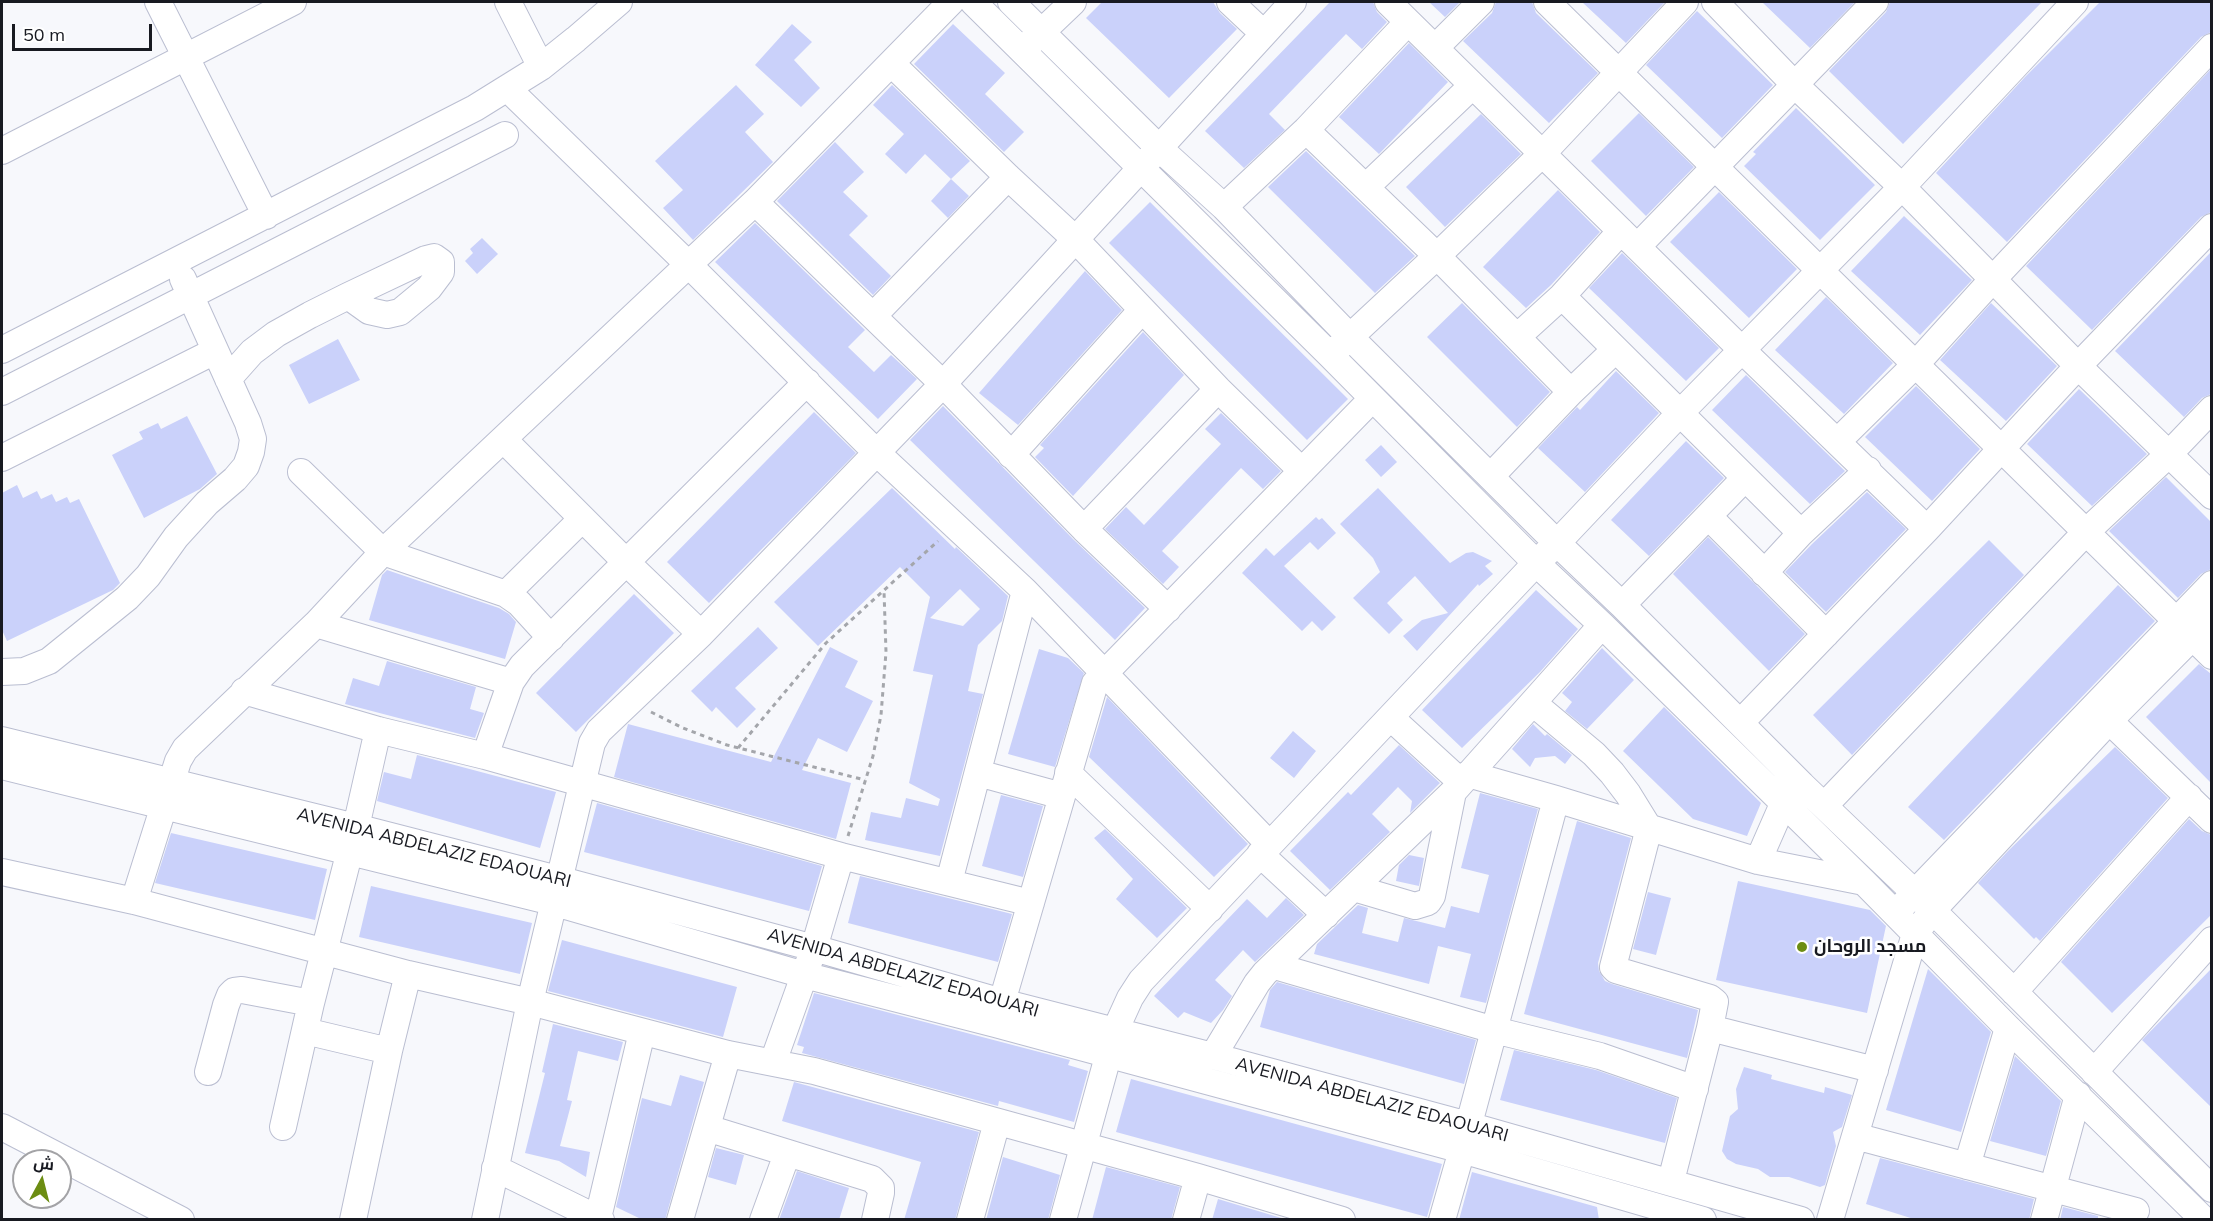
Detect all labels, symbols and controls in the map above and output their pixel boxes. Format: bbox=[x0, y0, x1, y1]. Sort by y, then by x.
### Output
scale bar bbox=[15, 12, 154, 50]
text: 50 m bbox=[23, 23, 65, 46]
street label: AVENIDA ABDELAZIZ EDAOUARI bbox=[295, 803, 573, 893]
street label: AVENIDA ABDELAZIZ EDAOUARI bbox=[765, 924, 1041, 1022]
place label: مسجد الروحان bbox=[1814, 936, 1926, 958]
marker: مسجد الروحان bbox=[1795, 940, 1809, 954]
street label: AVENIDA ABDELAZIZ EDAOUARI bbox=[1233, 1053, 1511, 1147]
north arrow bbox=[12, 1149, 72, 1209]
text: ش bbox=[33, 1152, 55, 1174]

